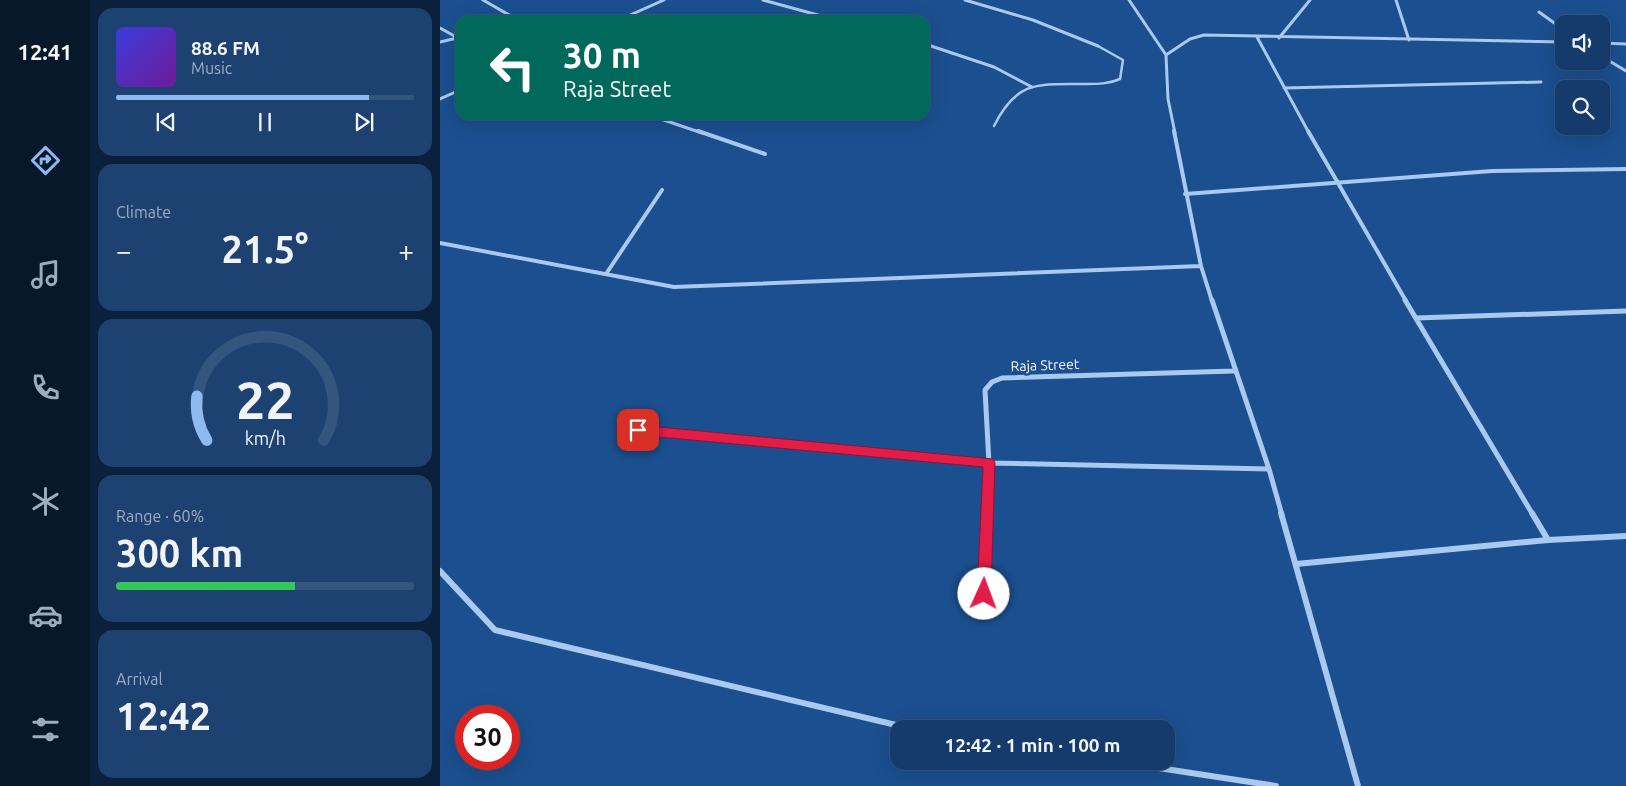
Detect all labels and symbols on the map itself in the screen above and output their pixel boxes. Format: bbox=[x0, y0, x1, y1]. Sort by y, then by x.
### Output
street label: Raja Street bbox=[1010, 356, 1080, 374]
pin bbox=[617, 409, 659, 451]
position arrow bbox=[957, 567, 1009, 619]
speed limit sign: 30 bbox=[455, 705, 520, 770]

